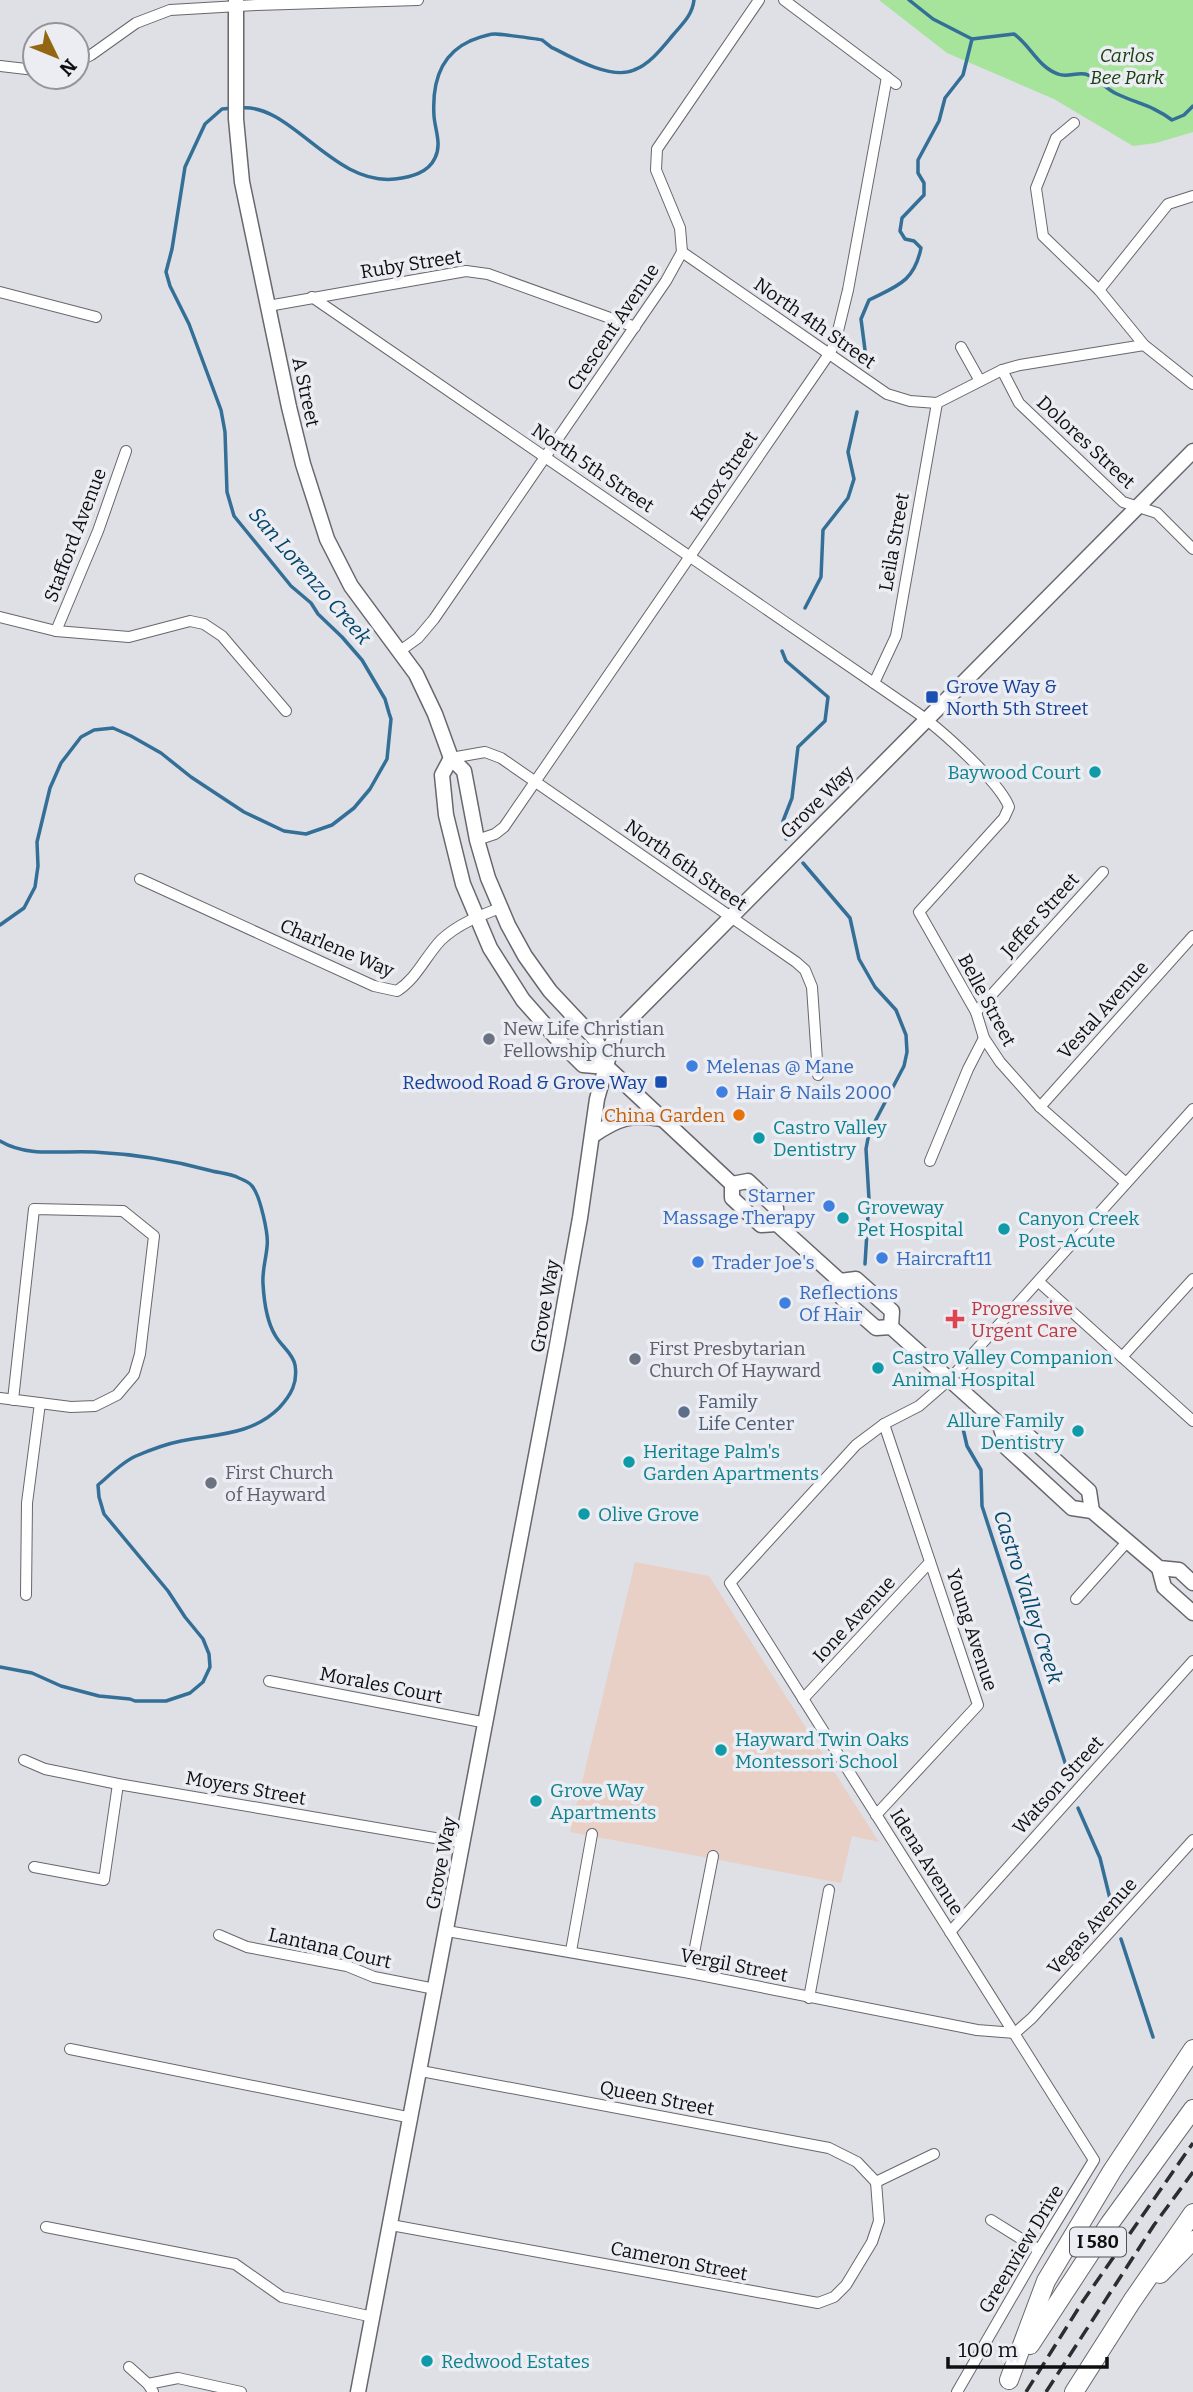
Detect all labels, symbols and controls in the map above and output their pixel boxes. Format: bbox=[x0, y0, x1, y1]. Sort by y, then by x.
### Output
north arrow bbox=[21, 21, 91, 91]
park label: Carlos Bee Park bbox=[1090, 44, 1165, 89]
text: N bbox=[54, 54, 81, 81]
street label: Ruby Street bbox=[359, 245, 463, 283]
street label: Crescent Avenue bbox=[562, 259, 664, 395]
street label: North 4th Street bbox=[750, 272, 880, 374]
street label: A Street bbox=[287, 355, 325, 429]
street label: Dolores Street bbox=[1032, 391, 1140, 493]
street label: North 5th Street bbox=[528, 419, 659, 517]
street label: Knox Street bbox=[686, 427, 763, 525]
street label: Stafford Avenue bbox=[39, 465, 111, 605]
street label: Leila Street bbox=[874, 491, 914, 593]
water label: San Lorenzo Creek bbox=[243, 502, 377, 651]
place label: Grove Way & North 5th Street bbox=[946, 675, 1089, 720]
marker: Grove Way & North 5th Street bbox=[924, 689, 940, 705]
street label: Grove Way bbox=[776, 760, 859, 843]
place label: Baywood Court bbox=[947, 761, 1081, 784]
marker: Baywood Court bbox=[1087, 764, 1103, 780]
street label: North 6th Street bbox=[621, 814, 751, 916]
street label: Jeffer Street bbox=[996, 868, 1084, 963]
street label: Charlene Way bbox=[276, 914, 398, 983]
street label: Belle Street bbox=[953, 950, 1021, 1050]
street label: Vestal Avenue bbox=[1053, 956, 1153, 1064]
place label: New Life Christian Fellowship Church bbox=[503, 1017, 666, 1062]
marker: New Life Christian Fellowship Church bbox=[481, 1031, 497, 1047]
place label: Melenas @ Mane bbox=[706, 1055, 854, 1078]
marker: Melenas @ Mane bbox=[684, 1058, 700, 1074]
place label: Redwood Road & Grove Way bbox=[402, 1071, 648, 1094]
marker: Redwood Road & Grove Way bbox=[653, 1074, 669, 1090]
place label: Hair & Nails 2000 bbox=[736, 1081, 892, 1104]
marker: Hair & Nails 2000 bbox=[714, 1084, 730, 1100]
place label: China Garden bbox=[604, 1104, 725, 1127]
marker: China Garden bbox=[731, 1107, 747, 1123]
place label: Castro Valley Dentistry bbox=[773, 1116, 888, 1161]
marker: Castro Valley Dentistry bbox=[751, 1130, 767, 1146]
place label: Starner Massage Therapy bbox=[663, 1184, 816, 1229]
place label: Groveway Pet Hospital bbox=[857, 1196, 963, 1241]
marker: Starner Massage Therapy bbox=[821, 1198, 837, 1214]
place label: Canyon Creek Post-Acute bbox=[1018, 1207, 1140, 1252]
marker: Groveway Pet Hospital bbox=[835, 1210, 851, 1226]
marker: Canyon Creek Post-Acute bbox=[996, 1221, 1012, 1237]
place label: Haircraft11 bbox=[896, 1247, 992, 1270]
marker: Haircraft11 bbox=[874, 1250, 890, 1266]
place label: Trader Joe's bbox=[712, 1251, 815, 1274]
marker: Trader Joe's bbox=[690, 1254, 706, 1270]
street label: Grove Way bbox=[526, 1257, 565, 1354]
place label: Reflections Of Hair bbox=[799, 1281, 898, 1326]
marker: Reflections Of Hair bbox=[777, 1295, 793, 1311]
place label: Progressive Urgent Care bbox=[971, 1297, 1077, 1342]
marker: Progressive Urgent Care bbox=[945, 1309, 965, 1329]
place label: First Presbytarian Church Of Hayward bbox=[649, 1337, 821, 1382]
place label: Castro Valley Companion Animal Hospital bbox=[892, 1346, 1113, 1391]
marker: First Presbytarian Church Of Hayward bbox=[627, 1351, 643, 1367]
marker: Castro Valley Companion Animal Hospital bbox=[870, 1360, 886, 1376]
place label: Family Life Center bbox=[698, 1390, 795, 1435]
marker: Family Life Center bbox=[676, 1404, 692, 1420]
place label: Allure Family Dentistry bbox=[946, 1409, 1065, 1454]
marker: Allure Family Dentistry bbox=[1070, 1423, 1086, 1439]
place label: Heritage Palm's Garden Apartments bbox=[643, 1440, 819, 1485]
marker: Heritage Palm's Garden Apartments bbox=[621, 1454, 637, 1470]
place label: First Church of Hayward bbox=[225, 1461, 334, 1506]
marker: First Church of Hayward bbox=[203, 1475, 219, 1491]
place label: Olive Grove bbox=[598, 1503, 699, 1526]
marker: Olive Grove bbox=[576, 1506, 592, 1522]
water label: Castro Valley Creek bbox=[988, 1507, 1068, 1687]
street label: Young Avenue bbox=[941, 1566, 1003, 1694]
street label: Ione Avenue bbox=[808, 1571, 900, 1667]
street label: Morales Court bbox=[318, 1662, 444, 1708]
place label: Hayward Twin Oaks Montessori School bbox=[735, 1728, 909, 1773]
street label: Watson Street bbox=[1008, 1731, 1108, 1839]
marker: Hayward Twin Oaks Montessori School bbox=[713, 1742, 729, 1758]
street label: Moyers Street bbox=[184, 1766, 308, 1810]
place label: Grove Way Apartments bbox=[550, 1779, 656, 1824]
marker: Grove Way Apartments bbox=[528, 1793, 544, 1809]
street label: Idena Avenue bbox=[885, 1805, 969, 1919]
street label: Grove Way bbox=[421, 1814, 461, 1911]
street label: Vegas Avenue bbox=[1042, 1873, 1142, 1979]
street label: Lantana Court bbox=[266, 1923, 394, 1973]
street label: Vergil Street bbox=[678, 1943, 790, 1987]
street label: Queen Street bbox=[598, 2076, 716, 2120]
street label: Greenview Drive bbox=[974, 2181, 1068, 2317]
road number: I 580 bbox=[1070, 2228, 1126, 2256]
street label: Cameron Street bbox=[609, 2236, 750, 2286]
scale bar bbox=[948, 2326, 1107, 2370]
text: 100 m bbox=[958, 2337, 1018, 2363]
place label: Redwood Estates bbox=[441, 2350, 590, 2373]
marker: Redwood Estates bbox=[419, 2353, 435, 2369]

